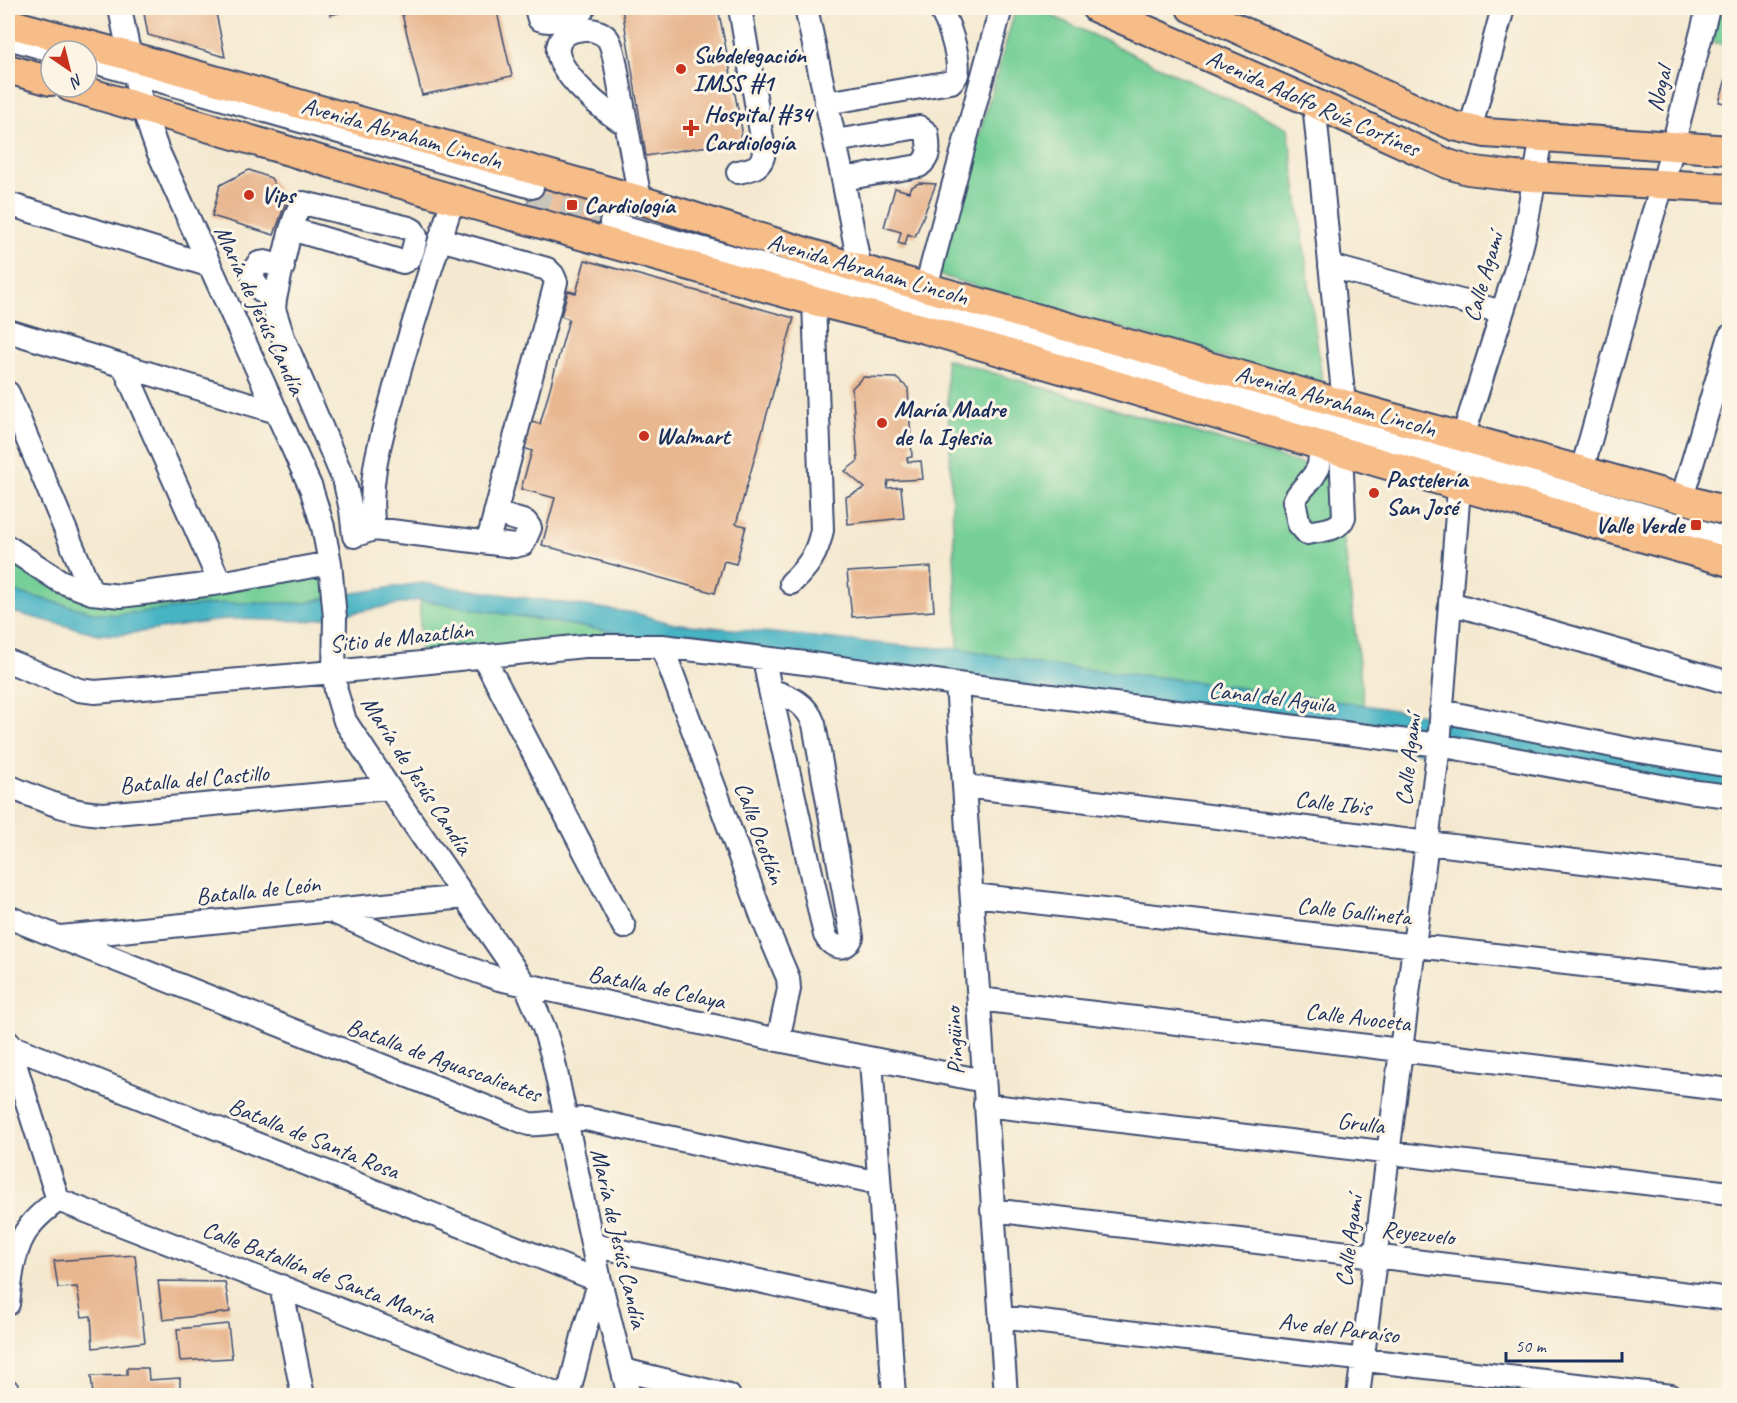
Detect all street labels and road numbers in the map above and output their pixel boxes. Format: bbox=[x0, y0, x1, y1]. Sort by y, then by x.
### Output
street label: Avenida Adolfo Ruíz Cortínes bbox=[1202, 42, 1426, 164]
street label: Nogal bbox=[1639, 60, 1680, 114]
street label: Avenida Abraham Lincoln bbox=[298, 90, 506, 176]
street label: María de Jesús Candía bbox=[208, 221, 313, 401]
street label: Calle Agamí bbox=[1456, 224, 1511, 325]
street label: Avenida Abraham Lincoln bbox=[764, 226, 972, 312]
street label: Avenida Abraham Lincoln bbox=[1232, 358, 1440, 444]
street label: Sitio de Mazatlán bbox=[328, 614, 475, 659]
street label: Canal del Aguila bbox=[1207, 674, 1339, 720]
street label: María de Jesús Candía bbox=[354, 690, 480, 861]
street label: Calle Agamí bbox=[1388, 708, 1428, 807]
street label: Batalla del Castillo bbox=[118, 757, 271, 800]
street label: Calle Ocotlán bbox=[728, 778, 793, 889]
street label: Calle Ibis bbox=[1293, 783, 1375, 823]
street label: Batalla de León bbox=[194, 868, 323, 911]
street label: Calle Gallineta bbox=[1296, 890, 1415, 932]
street label: Batalla de Celaya bbox=[586, 958, 730, 1016]
street label: Calle Avoceta bbox=[1304, 996, 1414, 1039]
street label: Pingüino bbox=[937, 1004, 971, 1076]
street label: Batalla de Aguascalientes bbox=[343, 1011, 547, 1110]
street label: Batalla de Santa Rosa bbox=[224, 1090, 405, 1186]
street label: Grulla bbox=[1336, 1105, 1387, 1141]
street label: María de Jesús Candía bbox=[584, 1145, 655, 1332]
street label: Calle Agamí bbox=[1329, 1189, 1370, 1288]
street label: Calle Batallón de Santa María bbox=[198, 1214, 441, 1331]
street label: Reyezuelo bbox=[1380, 1214, 1459, 1253]
street label: Ave del Paraíso bbox=[1277, 1306, 1402, 1350]

